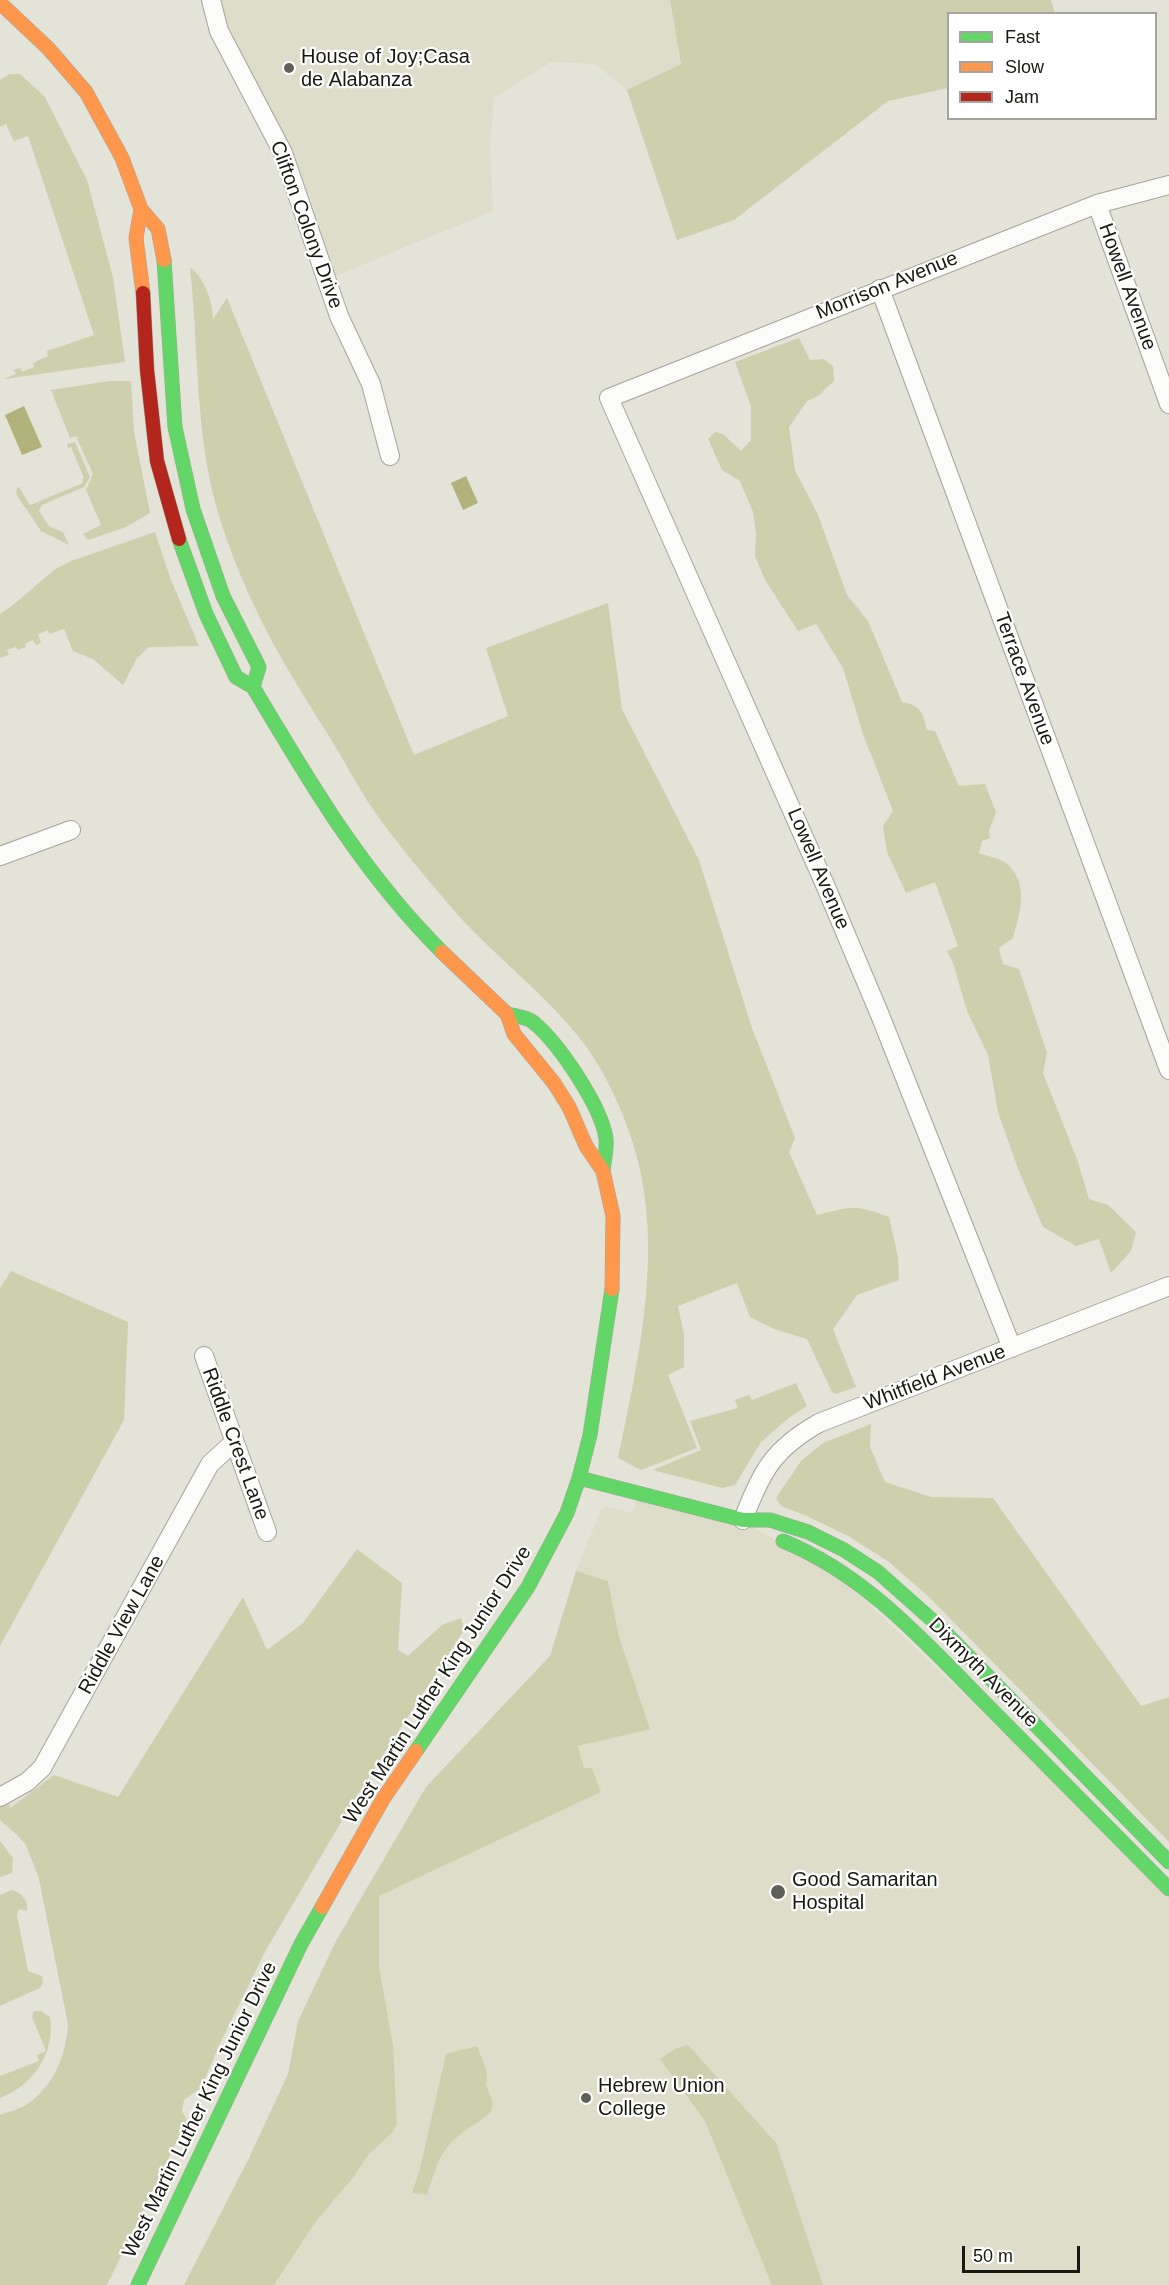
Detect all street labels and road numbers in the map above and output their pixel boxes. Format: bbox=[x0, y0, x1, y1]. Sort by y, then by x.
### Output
street label: Clifton Colony Drive bbox=[265, 138, 347, 312]
street label: Howell Avenue bbox=[1093, 220, 1161, 354]
street label: Morrison Avenue bbox=[813, 247, 961, 325]
street label: Terrace Avenue bbox=[989, 609, 1059, 749]
street label: Lowell Avenue bbox=[782, 805, 854, 933]
street label: Whitfield Avenue bbox=[861, 1340, 1009, 1416]
street label: Riddle Crest Lane bbox=[196, 1365, 274, 1523]
street label: West Martin Luther King Junior Drive bbox=[339, 1542, 537, 1828]
street label: Riddle View Lane bbox=[74, 1551, 170, 1699]
street label: Dixmyth Avenue bbox=[923, 1613, 1043, 1733]
street label: West Martin Luther King Junior Drive bbox=[118, 1958, 282, 2262]

